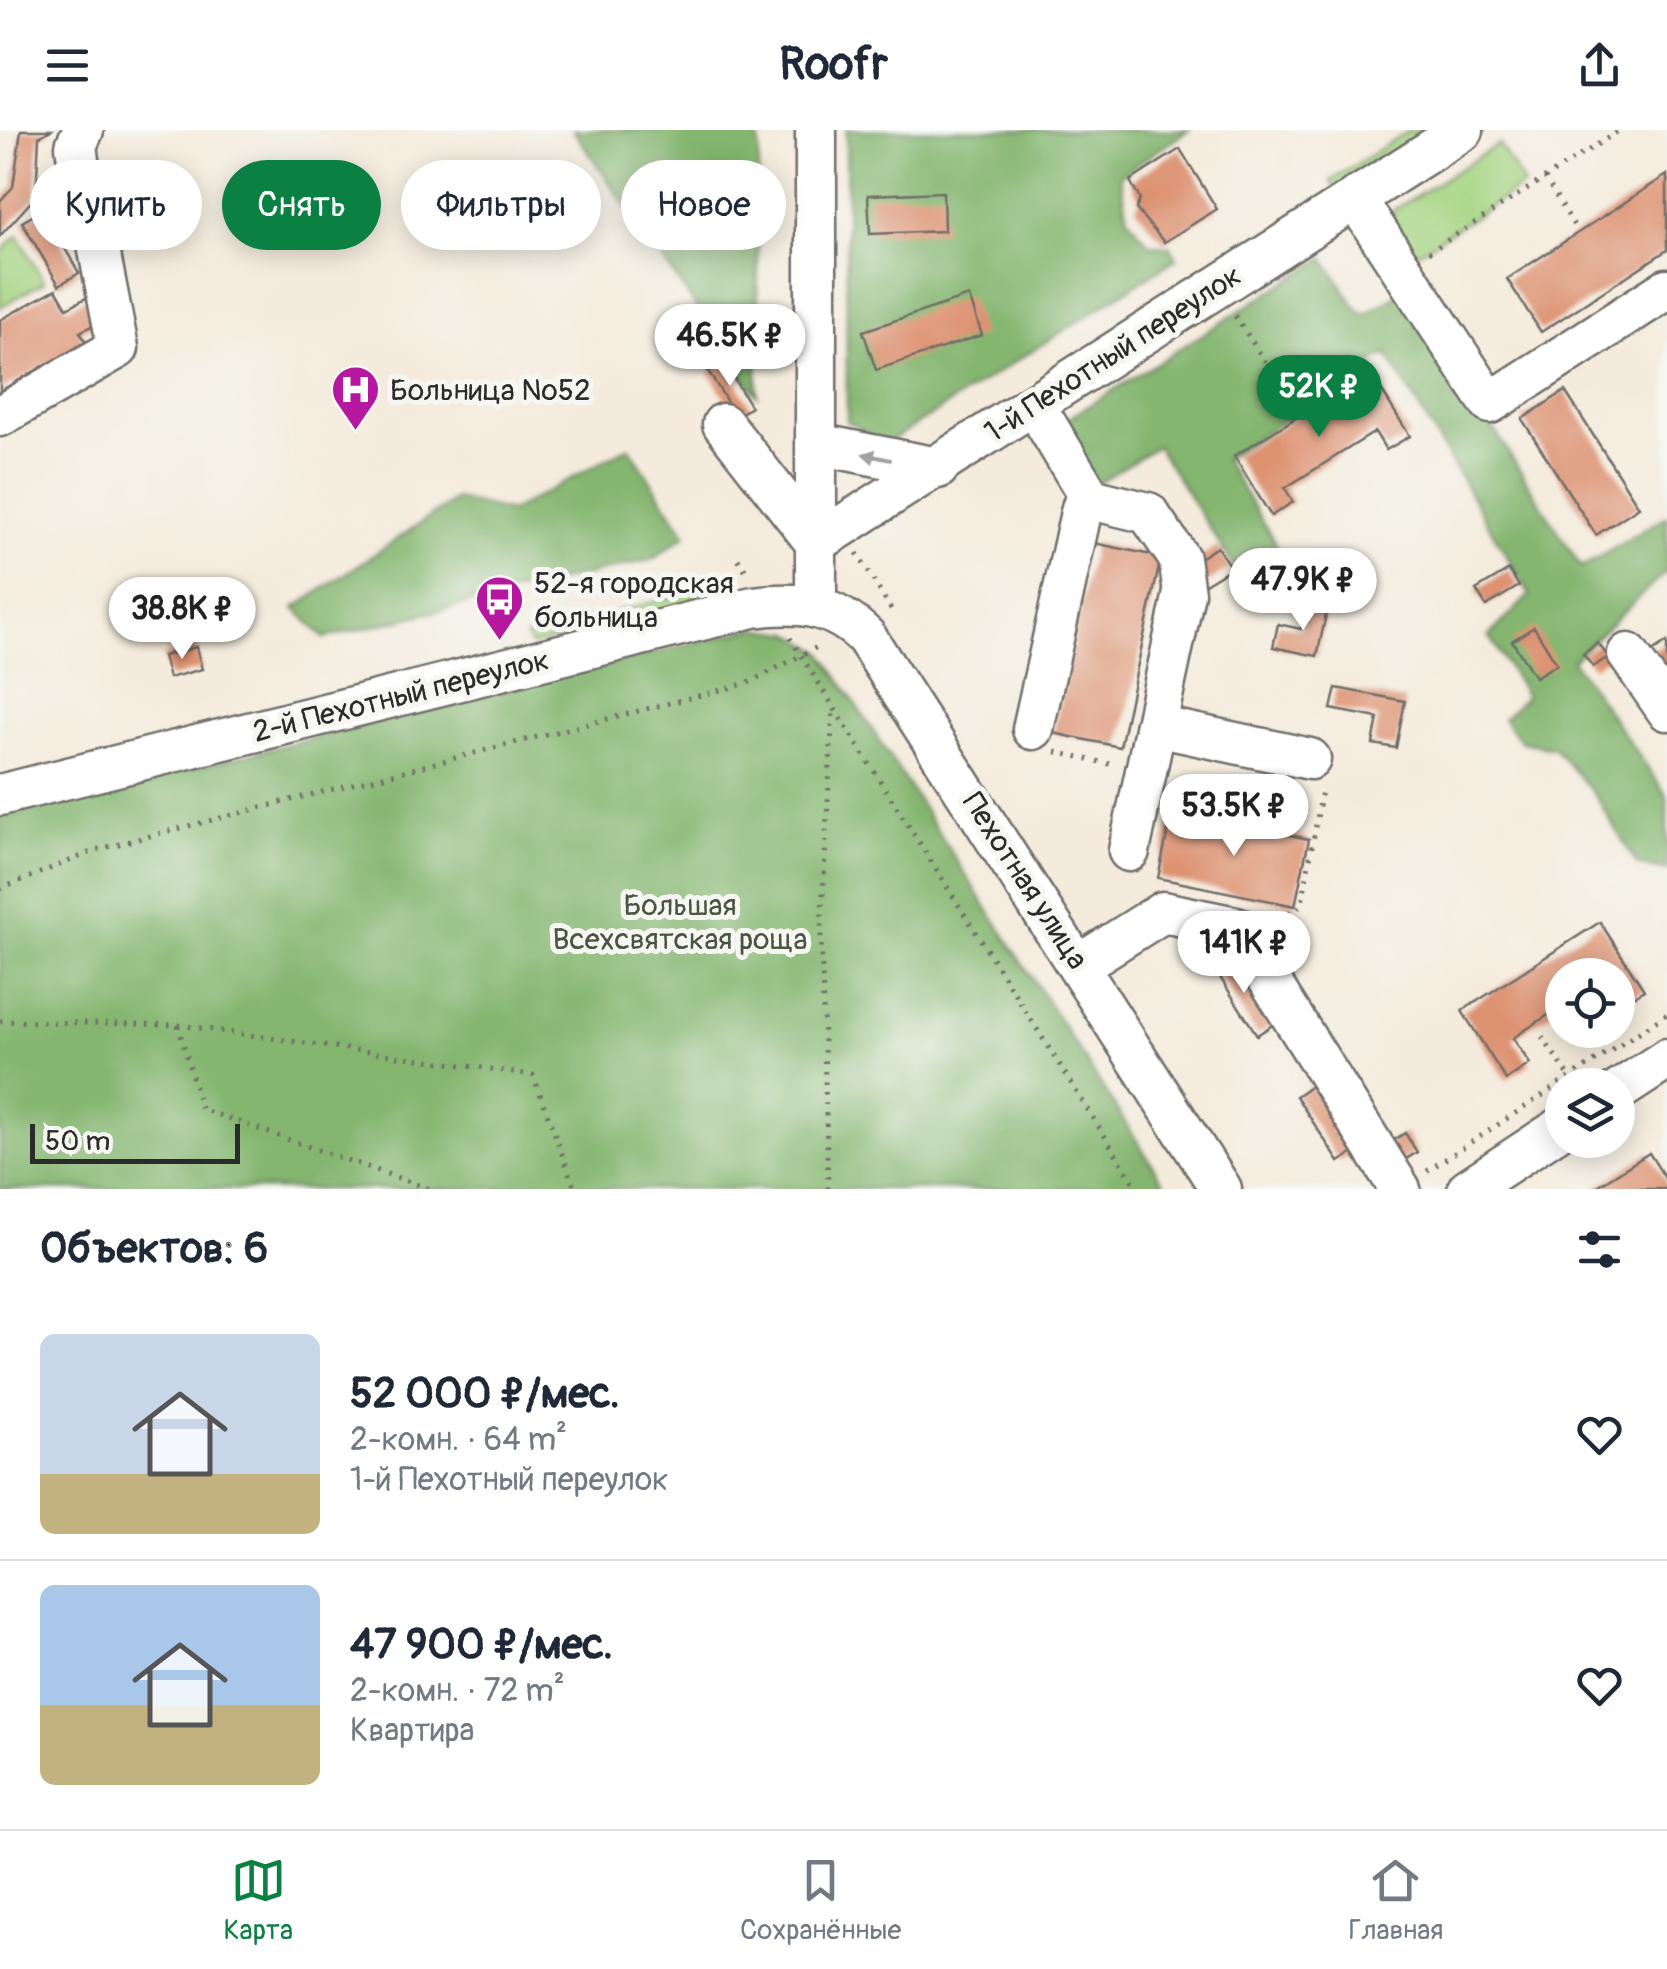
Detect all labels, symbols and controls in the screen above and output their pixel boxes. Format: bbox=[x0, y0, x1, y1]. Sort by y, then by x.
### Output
text: Roofr bbox=[779, 37, 888, 93]
icon: menu bbox=[40, 38, 95, 93]
icon: share bbox=[1572, 38, 1627, 93]
chip: Купить bbox=[30, 160, 202, 250]
chip: Снять bbox=[222, 160, 381, 250]
chip: Фильтры bbox=[401, 160, 601, 250]
chip: Новое bbox=[621, 160, 786, 250]
street label: 1-й Пехотный переулок bbox=[978, 257, 1248, 451]
pin: 46.5K ₽ bbox=[638, 304, 822, 389]
text: 46.5K ₽ bbox=[677, 316, 783, 356]
pin: 52K ₽ bbox=[1249, 355, 1389, 440]
hospital icon: Больница №52 bbox=[329, 364, 381, 432]
text: 52K ₽ bbox=[1279, 367, 1359, 407]
place label: Больница №52 bbox=[390, 372, 591, 409]
one-way arrow bbox=[861, 448, 892, 464]
pin: 47.9K ₽ bbox=[1211, 548, 1395, 633]
text: 47.9K ₽ bbox=[1251, 560, 1355, 600]
place label: 52-я городская больница bbox=[534, 565, 734, 636]
bus stop icon: 52-я городская больница bbox=[473, 574, 525, 642]
pin: 38.8K ₽ bbox=[90, 577, 274, 662]
text: 38.8K ₽ bbox=[131, 589, 233, 629]
street label: 2-й Пехотный переулок bbox=[249, 641, 553, 751]
pin: 53.5K ₽ bbox=[1142, 774, 1326, 859]
street label: Пехотная улица bbox=[954, 786, 1096, 976]
text: 53.5K ₽ bbox=[1182, 786, 1287, 826]
park label: Большая Всехсвятская роща bbox=[553, 887, 807, 958]
pin: 141K ₽ bbox=[1163, 911, 1325, 996]
text: 141K ₽ bbox=[1199, 923, 1289, 963]
map controls bbox=[1545, 958, 1635, 1158]
button: locate bbox=[1545, 958, 1635, 1048]
button: layers bbox=[1545, 1068, 1635, 1158]
scale bar bbox=[30, 1119, 240, 1164]
text: 50 m bbox=[45, 1124, 110, 1159]
icon: filters bbox=[1572, 1222, 1627, 1277]
text: Объектов: 6 bbox=[40, 1223, 268, 1275]
text: 52 000 ₽/мес. bbox=[350, 1368, 620, 1420]
icon: home bbox=[120, 1374, 240, 1494]
icon: heart bbox=[1572, 1407, 1627, 1462]
text: 2-комн. · 64 m² bbox=[350, 1420, 567, 1460]
text: 1-й Пехотный переулок bbox=[350, 1460, 669, 1500]
text: 47 900 ₽/мес. bbox=[350, 1619, 613, 1671]
icon: home bbox=[120, 1625, 240, 1745]
icon: heart bbox=[1572, 1658, 1627, 1713]
text: 2-комн. · 72 m² bbox=[350, 1671, 565, 1711]
text: Квартира bbox=[350, 1711, 474, 1751]
tab: Карта bbox=[224, 1853, 293, 1948]
tab: Сохранённые bbox=[740, 1853, 901, 1948]
tab: Главная bbox=[1348, 1853, 1443, 1948]

